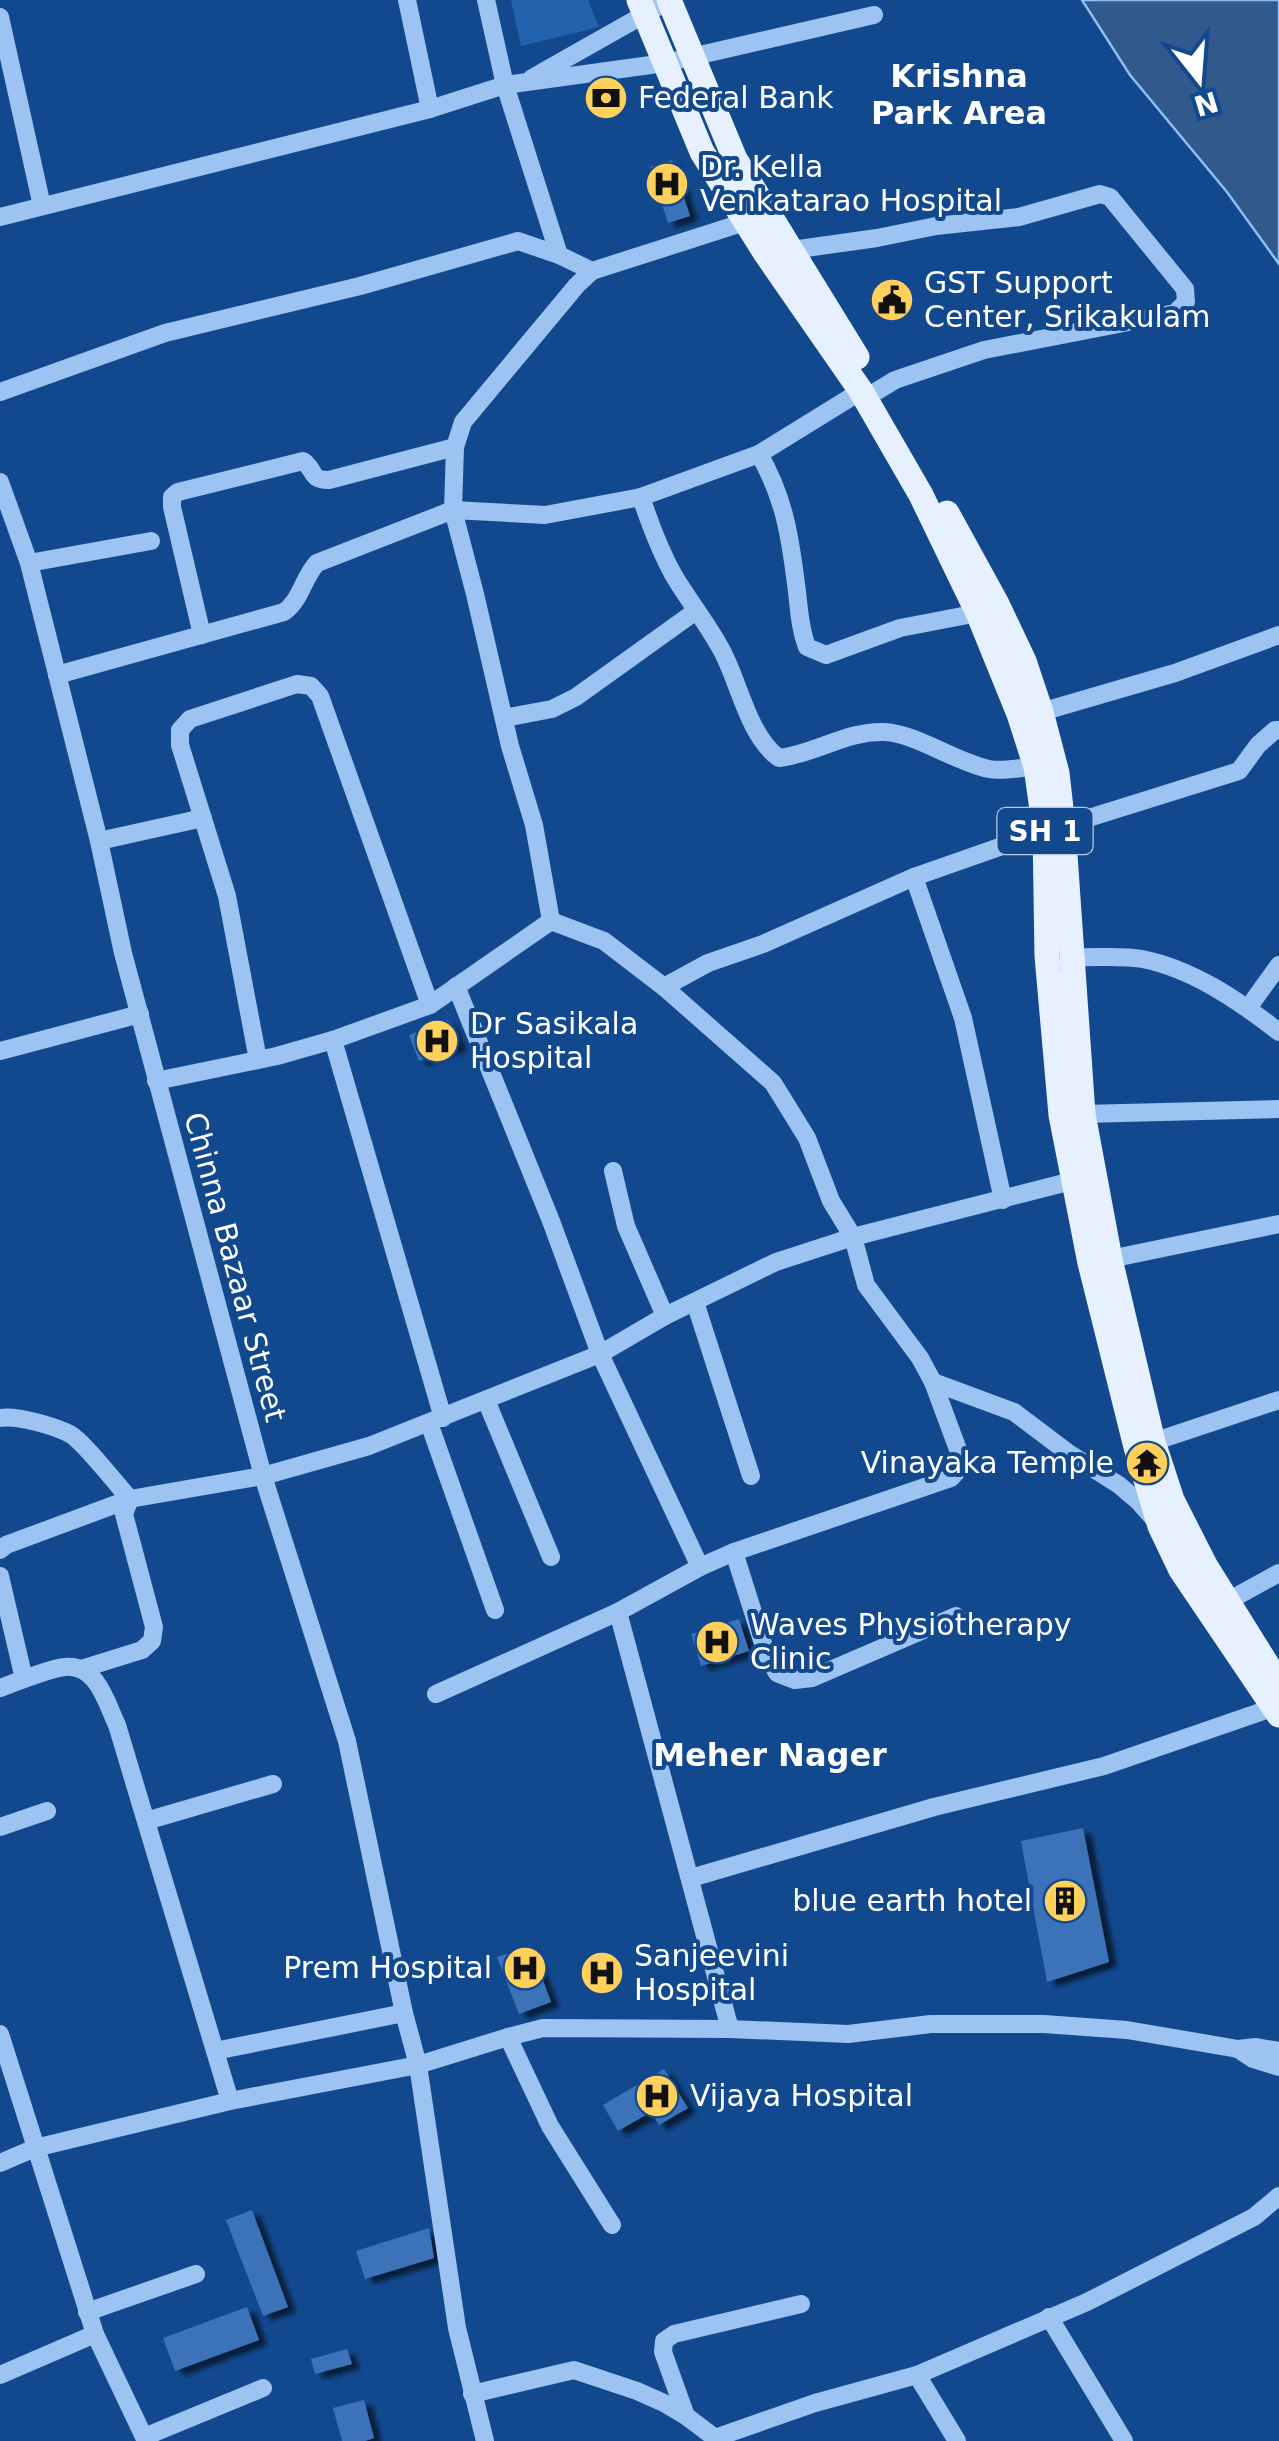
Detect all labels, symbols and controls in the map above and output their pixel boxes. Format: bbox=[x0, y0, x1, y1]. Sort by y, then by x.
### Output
north arrow bbox=[1149, 30, 1249, 130]
district label: Krishna Park Area bbox=[871, 57, 1047, 132]
bank icon: Federal Bank bbox=[583, 75, 629, 121]
place label: Federal Bank bbox=[638, 80, 834, 115]
text: N bbox=[1190, 84, 1222, 123]
place label: Dr. Kella Venkatarao Hospital bbox=[700, 149, 1002, 218]
hospital icon: Dr. Kella Venkatarao Hospital bbox=[644, 161, 690, 207]
place label: GST Support Center, Srikakulam bbox=[924, 265, 1210, 334]
public building icon: GST Support Center, Srikakulam bbox=[869, 277, 915, 323]
road number: SH 1 bbox=[998, 808, 1092, 854]
place label: Dr Sasikala Hospital bbox=[470, 1006, 638, 1075]
hospital icon: Dr Sasikala Hospital bbox=[414, 1018, 460, 1064]
street label: Chinna Bazaar Street bbox=[177, 1108, 294, 1426]
temple icon: Vinayaka Temple bbox=[1124, 1440, 1170, 1486]
place label: Vinayaka Temple bbox=[861, 1445, 1114, 1480]
place label: Waves Physiotherapy Clinic bbox=[750, 1607, 1071, 1676]
hospital icon: Waves Physiotherapy Clinic bbox=[694, 1619, 740, 1665]
district label: Meher Nager bbox=[653, 1736, 887, 1774]
building icon: blue earth hotel bbox=[1042, 1878, 1088, 1924]
place label: blue earth hotel bbox=[792, 1883, 1032, 1918]
place label: Sanjeevini Hospital bbox=[634, 1938, 789, 2007]
hospital icon: Prem Hospital bbox=[502, 1945, 548, 1991]
place label: Prem Hospital bbox=[283, 1950, 492, 1985]
hospital icon: Sanjeevini Hospital bbox=[579, 1950, 625, 1996]
hospital icon: Vijaya Hospital bbox=[634, 2073, 680, 2119]
place label: Vijaya Hospital bbox=[690, 2078, 913, 2113]

